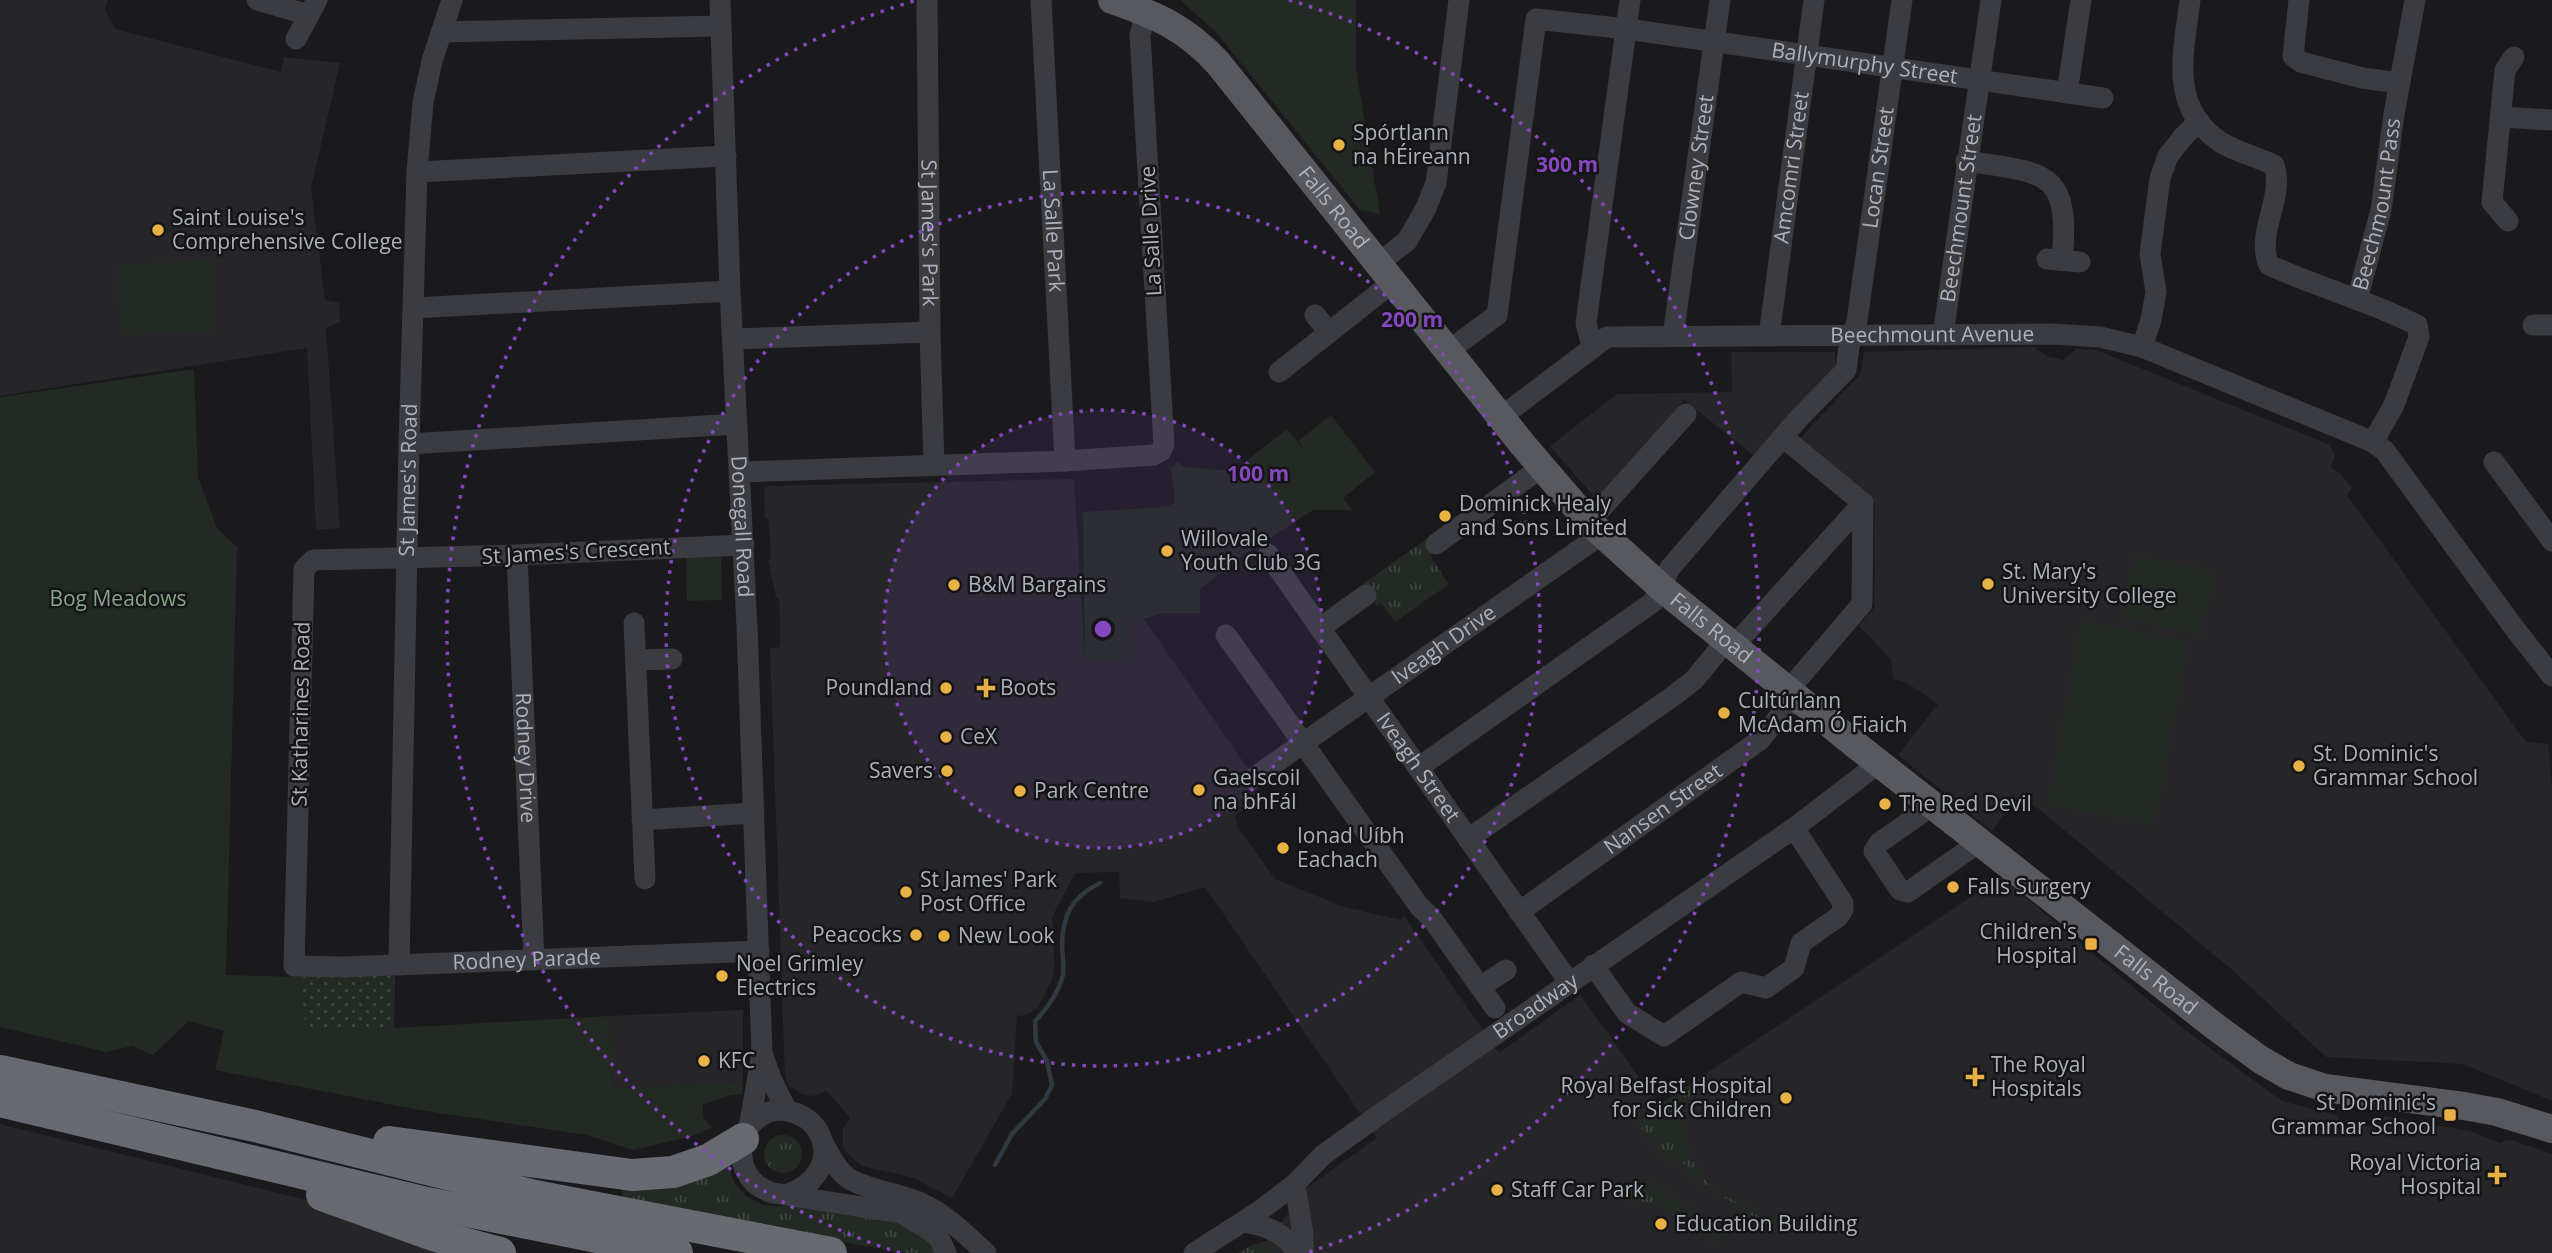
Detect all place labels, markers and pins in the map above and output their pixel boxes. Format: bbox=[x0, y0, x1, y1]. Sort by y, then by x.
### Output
place label: Spórtlann na hÉireann bbox=[1353, 118, 1471, 170]
marker: Spórtlann na hÉireann bbox=[1331, 137, 1347, 153]
place label: Saint Louise's Comprehensive College bbox=[172, 203, 403, 255]
marker: Saint Louise's Comprehensive College bbox=[150, 222, 166, 238]
place label: Dominick Healy and Sons Limited bbox=[1459, 489, 1627, 541]
marker: Dominick Healy and Sons Limited bbox=[1437, 508, 1453, 524]
place label: Willovale Youth Club 3G bbox=[1181, 524, 1321, 576]
marker: Willovale Youth Club 3G bbox=[1159, 543, 1175, 559]
place label: St. Mary's University College bbox=[2002, 557, 2177, 609]
place label: B&M Bargains bbox=[968, 570, 1106, 598]
marker: St. Mary's University College bbox=[1980, 576, 1996, 592]
marker: B&M Bargains bbox=[946, 577, 962, 593]
centre of rings bbox=[1091, 617, 1115, 641]
place label: Poundland bbox=[825, 673, 932, 701]
place label: Boots bbox=[1000, 673, 1056, 701]
marker: Poundland bbox=[938, 680, 954, 696]
marker: Boots bbox=[978, 680, 994, 696]
place label: Cultúrlann McAdam Ó Fiaich bbox=[1738, 686, 1907, 738]
marker: Cultúrlann McAdam Ó Fiaich bbox=[1716, 705, 1732, 721]
place label: CeX bbox=[960, 722, 998, 750]
marker: CeX bbox=[938, 729, 954, 745]
place label: St. Dominic's Grammar School bbox=[2313, 739, 2478, 791]
place label: Savers bbox=[869, 756, 933, 784]
marker: St. Dominic's Grammar School bbox=[2291, 758, 2307, 774]
marker: Savers bbox=[939, 763, 955, 779]
place label: Gaelscoil na bhFál bbox=[1213, 763, 1300, 815]
place label: Park Centre bbox=[1034, 776, 1149, 804]
marker: Gaelscoil na bhFál bbox=[1191, 782, 1207, 798]
marker: Park Centre bbox=[1012, 783, 1028, 799]
place label: The Red Devil bbox=[1899, 789, 2032, 817]
marker: The Red Devil bbox=[1877, 796, 1893, 812]
place label: Ionad Uíbh Eachach bbox=[1297, 821, 1405, 873]
marker: Ionad Uíbh Eachach bbox=[1275, 840, 1291, 856]
place label: St James' Park Post Office bbox=[920, 865, 1057, 917]
place label: Falls Surgery bbox=[1967, 872, 2091, 900]
marker: Falls Surgery bbox=[1945, 879, 1961, 895]
marker: St James' Park Post Office bbox=[898, 884, 914, 900]
place label: Children's Hospital bbox=[1980, 917, 2077, 969]
place label: Peacocks bbox=[812, 920, 902, 948]
place label: New Look bbox=[958, 921, 1055, 949]
marker: Peacocks bbox=[908, 927, 924, 943]
marker: New Look bbox=[936, 928, 952, 944]
marker: Children's Hospital bbox=[2083, 936, 2099, 952]
place label: Noel Grimley Electrics bbox=[736, 949, 864, 1001]
marker: Noel Grimley Electrics bbox=[714, 968, 730, 984]
place label: KFC bbox=[718, 1046, 755, 1074]
place label: The Royal Hospitals bbox=[1991, 1050, 2086, 1102]
marker: KFC bbox=[696, 1053, 712, 1069]
marker: The Royal Hospitals bbox=[1965, 1067, 1985, 1087]
place label: Royal Belfast Hospital for Sick Children bbox=[1560, 1071, 1772, 1123]
place label: St Dominic's Grammar School bbox=[2271, 1088, 2436, 1140]
marker: Royal Belfast Hospital for Sick Children bbox=[1778, 1090, 1794, 1106]
marker: St Dominic's Grammar School bbox=[2442, 1107, 2458, 1123]
place label: Royal Victoria Hospital bbox=[2349, 1148, 2481, 1200]
marker: Royal Victoria Hospital bbox=[2487, 1165, 2507, 1185]
place label: Staff Car Park bbox=[1511, 1175, 1644, 1203]
marker: Staff Car Park bbox=[1489, 1182, 1505, 1198]
place label: Education Building bbox=[1675, 1209, 1857, 1237]
marker: Education Building bbox=[1653, 1216, 1669, 1232]

